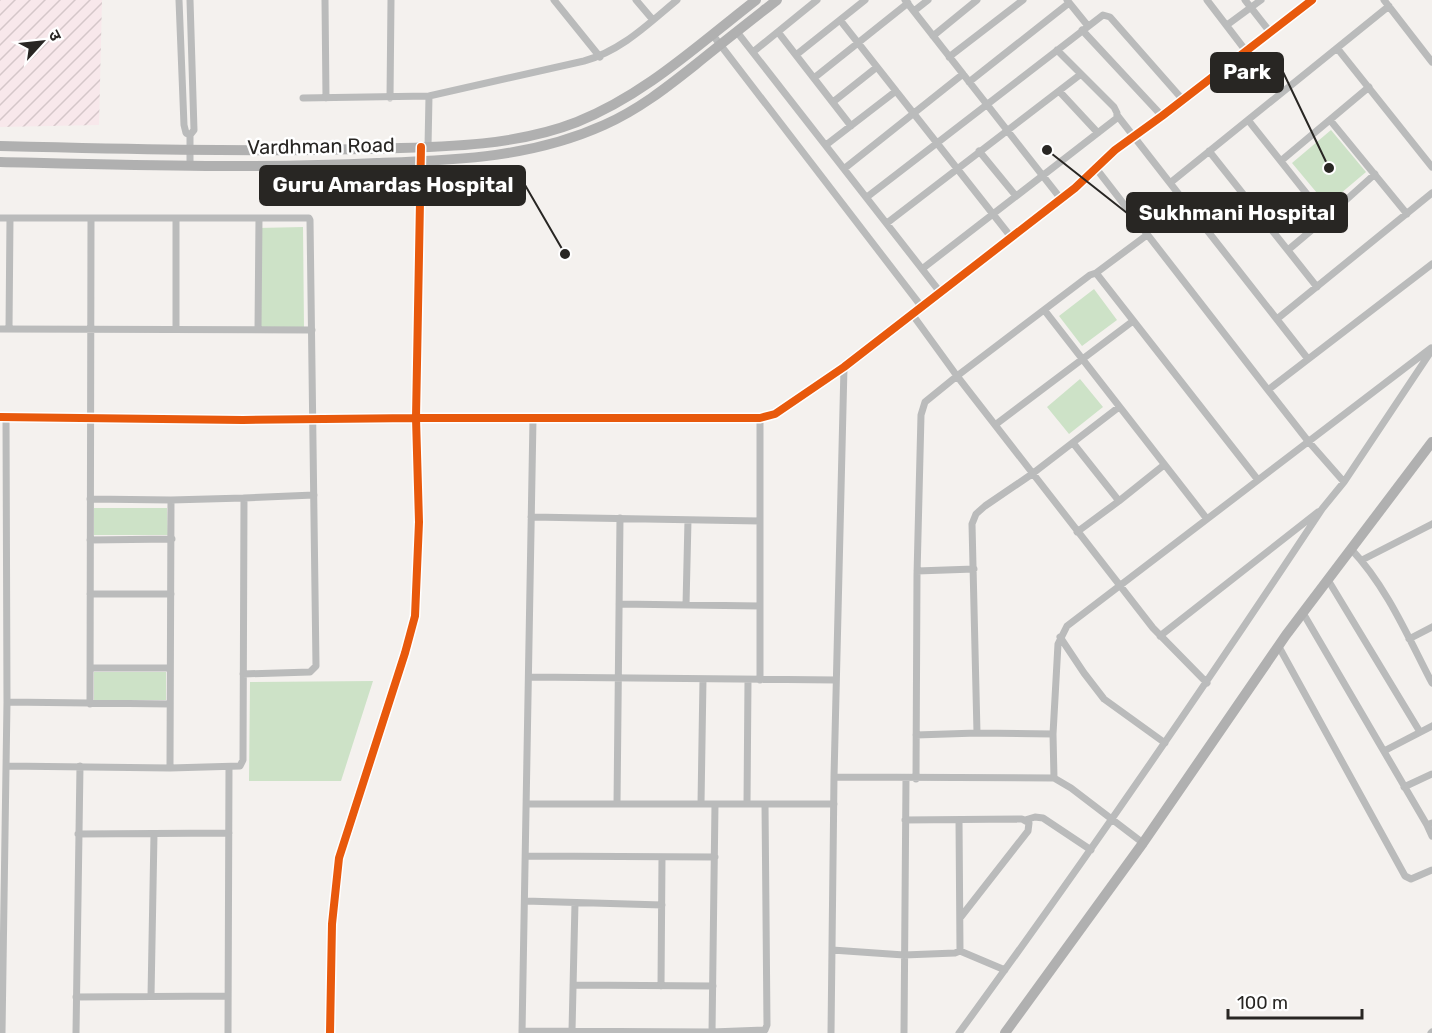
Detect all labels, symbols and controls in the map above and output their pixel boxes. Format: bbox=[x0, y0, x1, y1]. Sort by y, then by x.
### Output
north arrow bbox=[12, 12, 72, 72]
text: उ bbox=[44, 27, 66, 44]
callout: Park bbox=[1211, 53, 1283, 92]
text: Park bbox=[1223, 59, 1272, 84]
street label: Vardhman Road bbox=[247, 133, 395, 159]
callout: Guru Amardas Hospital bbox=[260, 166, 525, 205]
text: Guru Amardas Hospital bbox=[273, 172, 513, 197]
callout: Sukhmani Hospital bbox=[1127, 193, 1347, 232]
text: Sukhmani Hospital bbox=[1139, 200, 1335, 225]
scale bar bbox=[1228, 982, 1362, 1020]
text: 100 m bbox=[1237, 992, 1288, 1014]

